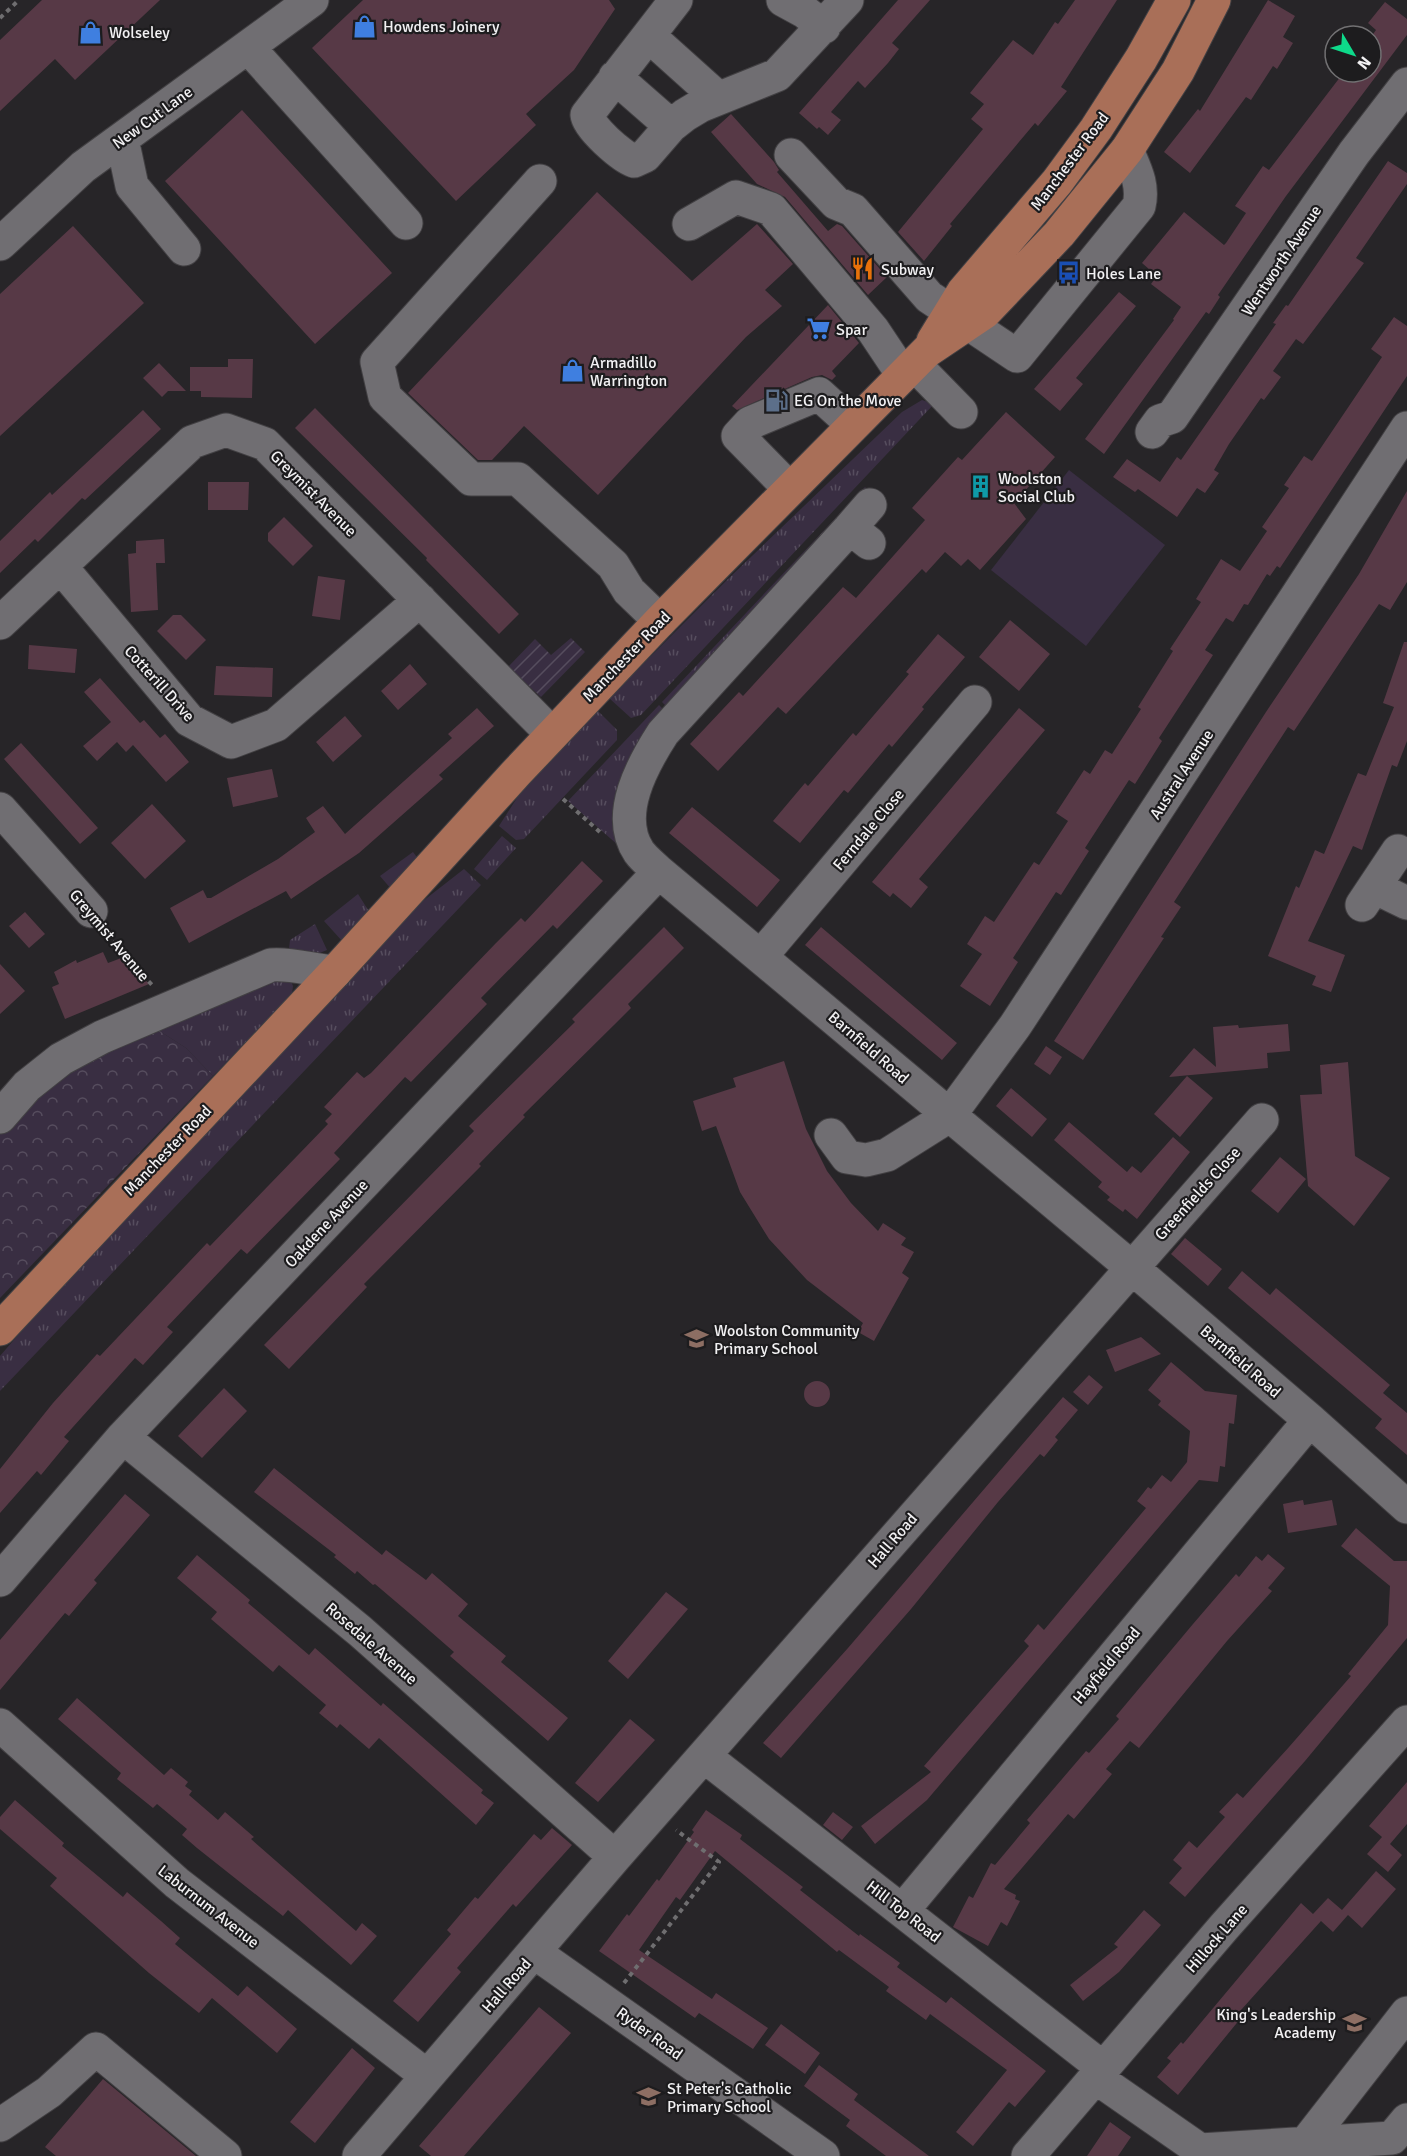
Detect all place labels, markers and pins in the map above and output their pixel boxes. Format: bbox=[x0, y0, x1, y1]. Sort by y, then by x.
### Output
shop icon: Howdens Joinery bbox=[352, 13, 378, 39]
place label: Howdens Joinery bbox=[383, 17, 500, 37]
shop icon: Wolseley bbox=[78, 19, 104, 45]
place label: Wolseley bbox=[109, 23, 170, 43]
restaurant icon: Subway bbox=[850, 256, 876, 282]
place label: Subway bbox=[881, 260, 934, 280]
bus stop icon: Holes Lane bbox=[1055, 260, 1081, 286]
place label: Holes Lane bbox=[1086, 264, 1161, 284]
supermarket icon: Spar bbox=[805, 316, 831, 342]
place label: Spar bbox=[836, 320, 867, 340]
place label: Armadillo Warrington bbox=[590, 353, 667, 391]
shop icon: Armadillo Warrington bbox=[559, 358, 585, 384]
fuel station icon: EG On the Move bbox=[763, 387, 789, 413]
place label: EG On the Move bbox=[794, 391, 902, 411]
place label: Woolston Social Club bbox=[998, 469, 1075, 507]
building icon: Woolston Social Club bbox=[967, 474, 993, 500]
place label: Woolston Community Primary School bbox=[714, 1321, 860, 1359]
school or university icon: Woolston Community Primary School bbox=[683, 1326, 709, 1352]
place label: King's Leadership Academy bbox=[1216, 2005, 1337, 2043]
school or university icon: King's Leadership Academy bbox=[1341, 2010, 1367, 2036]
place label: St Peter's Catholic Primary School bbox=[667, 2079, 791, 2117]
school or university icon: St Peter's Catholic Primary School bbox=[636, 2084, 662, 2110]

